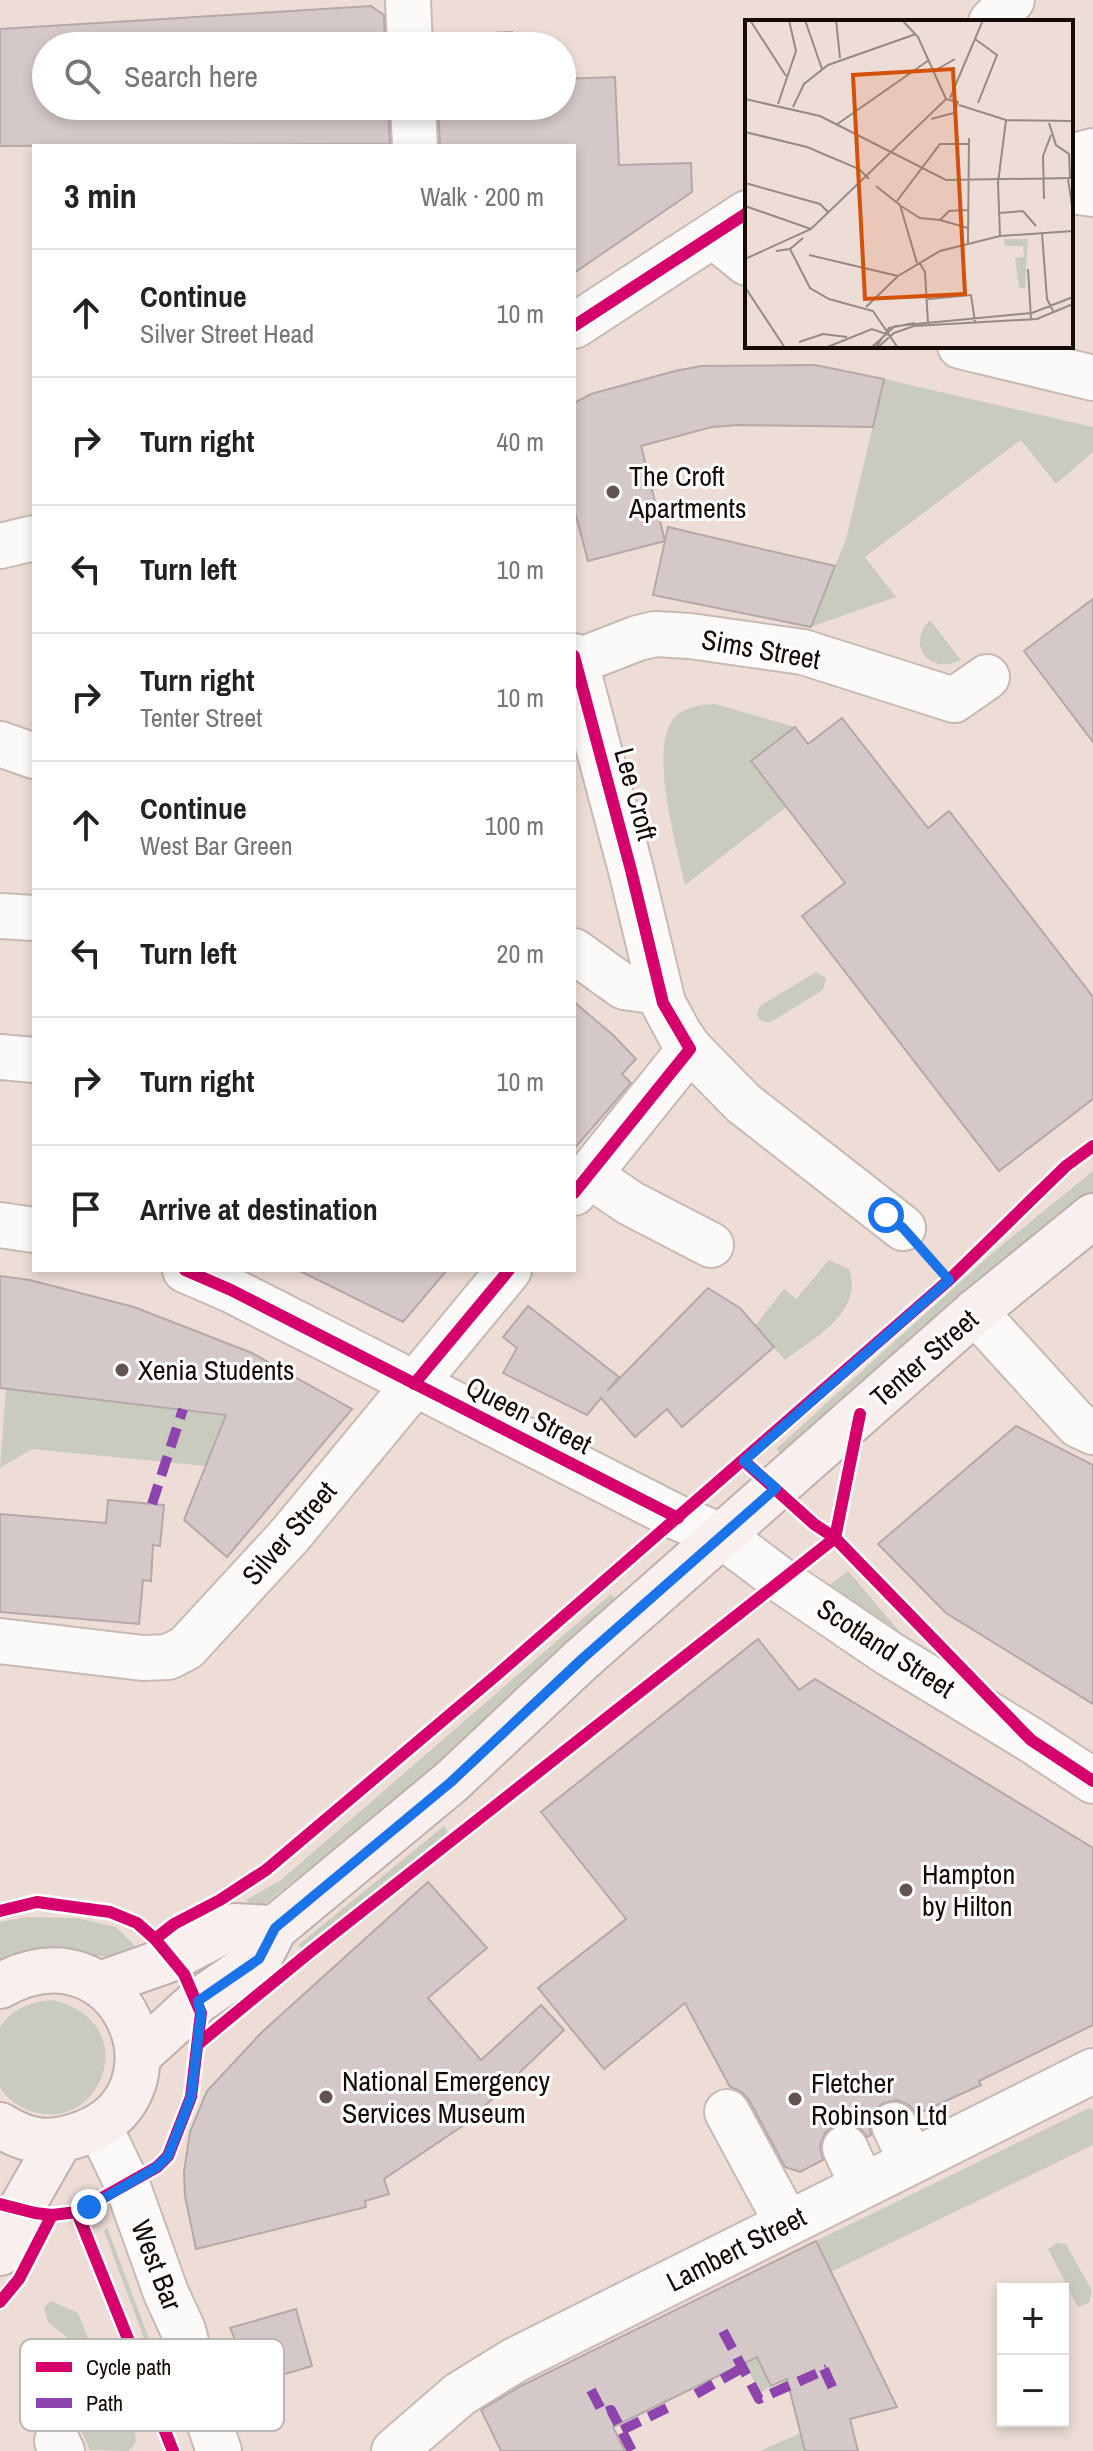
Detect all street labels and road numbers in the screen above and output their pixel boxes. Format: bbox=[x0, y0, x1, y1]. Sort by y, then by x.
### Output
street label: Sims Street bbox=[699, 620, 823, 678]
street label: Lee Croft bbox=[605, 743, 667, 845]
street label: Tenter Street bbox=[862, 1301, 986, 1415]
street label: Queen Street bbox=[460, 1367, 598, 1463]
street label: Silver Street bbox=[233, 1473, 345, 1593]
street label: Scotland Street bbox=[810, 1589, 962, 1707]
street label: Lambert Street bbox=[660, 2198, 812, 2300]
street label: West Bar bbox=[122, 2214, 192, 2316]

